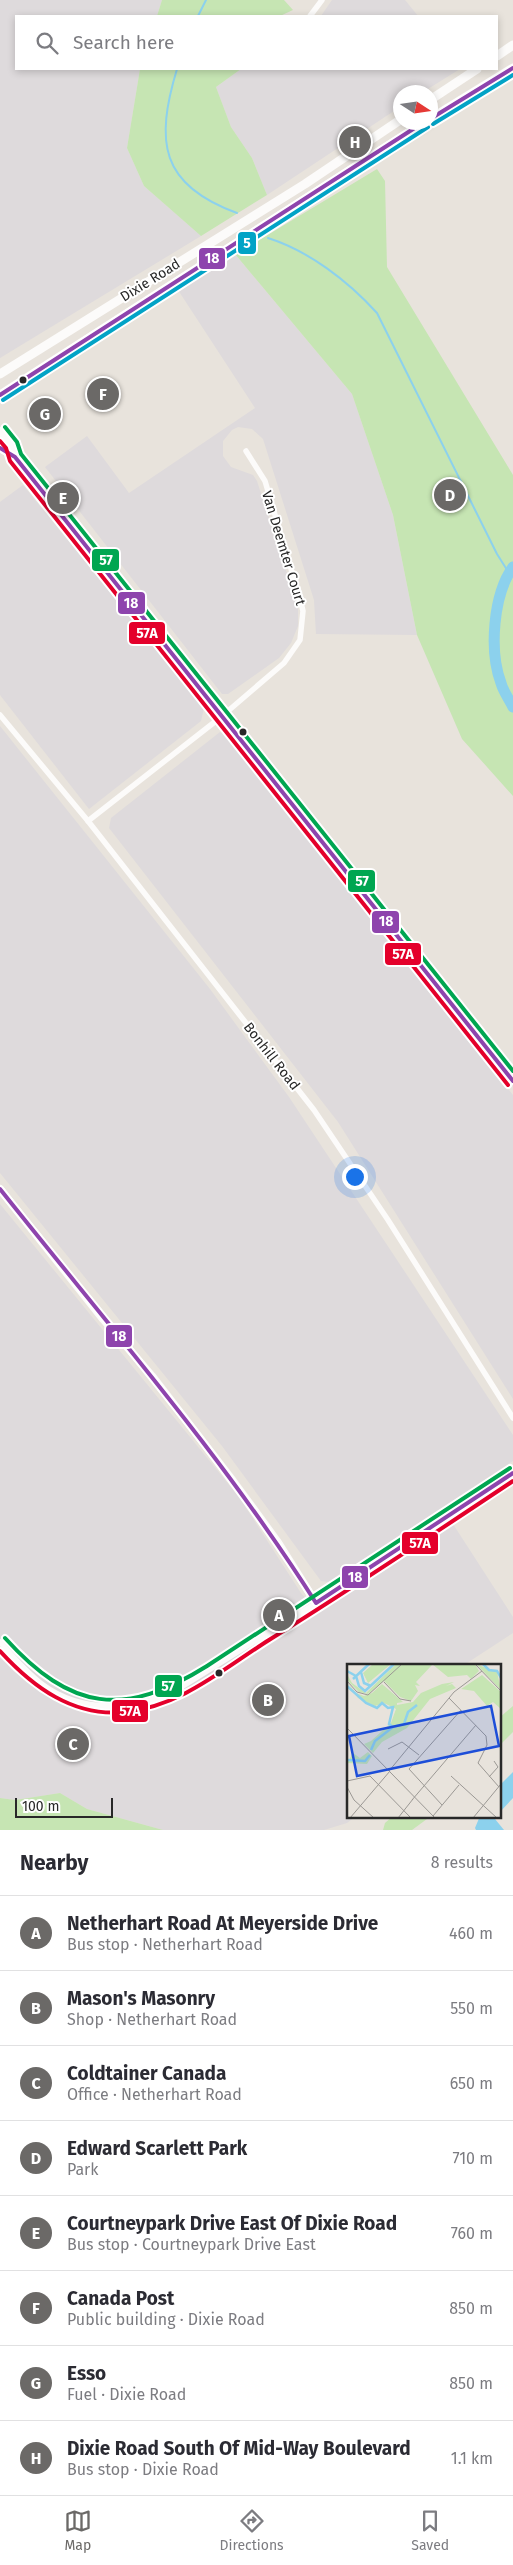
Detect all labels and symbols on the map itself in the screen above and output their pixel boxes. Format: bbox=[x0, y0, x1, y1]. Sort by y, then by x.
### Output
north arrow bbox=[393, 85, 438, 130]
pin: H bbox=[339, 123, 371, 161]
line badge: 5 bbox=[237, 231, 257, 255]
text: 5 bbox=[243, 235, 251, 252]
line badge: 18 bbox=[198, 247, 226, 270]
text: 18 bbox=[205, 250, 219, 267]
street label: Dixie Road bbox=[117, 255, 183, 305]
unlabelled marker bbox=[18, 375, 28, 385]
pin: F bbox=[87, 375, 119, 413]
pin: G bbox=[29, 395, 61, 433]
pin: D bbox=[434, 476, 466, 514]
pin: E bbox=[47, 479, 79, 517]
street label: Van Deemter Court bbox=[258, 489, 309, 608]
line badge: 57 bbox=[91, 548, 120, 572]
text: 57 bbox=[99, 552, 113, 569]
line badge: 18 bbox=[117, 591, 146, 615]
text: 18 bbox=[124, 595, 138, 612]
line badge: 57A bbox=[128, 621, 166, 645]
text: 57A bbox=[136, 625, 158, 642]
unlabelled marker bbox=[238, 727, 248, 737]
line badge: 57 bbox=[347, 869, 376, 893]
text: 57 bbox=[355, 873, 369, 890]
line badge: 18 bbox=[371, 910, 400, 934]
text: 18 bbox=[379, 913, 393, 930]
line badge: 57A bbox=[384, 942, 422, 966]
text: 57A bbox=[392, 946, 414, 963]
street label: Bonhill Road bbox=[240, 1019, 303, 1094]
your location bbox=[342, 1164, 368, 1190]
line badge: 18 bbox=[105, 1324, 133, 1348]
text: 18 bbox=[112, 1328, 126, 1345]
line badge: 57A bbox=[401, 1531, 439, 1555]
text: 57A bbox=[409, 1535, 431, 1552]
line badge: 18 bbox=[341, 1565, 369, 1589]
text: 18 bbox=[348, 1569, 362, 1586]
pin: A bbox=[263, 1596, 295, 1634]
inset map bbox=[347, 1664, 500, 1818]
unlabelled marker bbox=[214, 1668, 224, 1678]
line badge: 57 bbox=[154, 1674, 183, 1698]
text: 57 bbox=[161, 1678, 175, 1695]
pin: B bbox=[252, 1681, 284, 1719]
line badge: 57A bbox=[111, 1699, 149, 1723]
text: 57A bbox=[119, 1703, 141, 1720]
pin: C bbox=[57, 1725, 89, 1763]
scale bar bbox=[15, 1795, 112, 1818]

